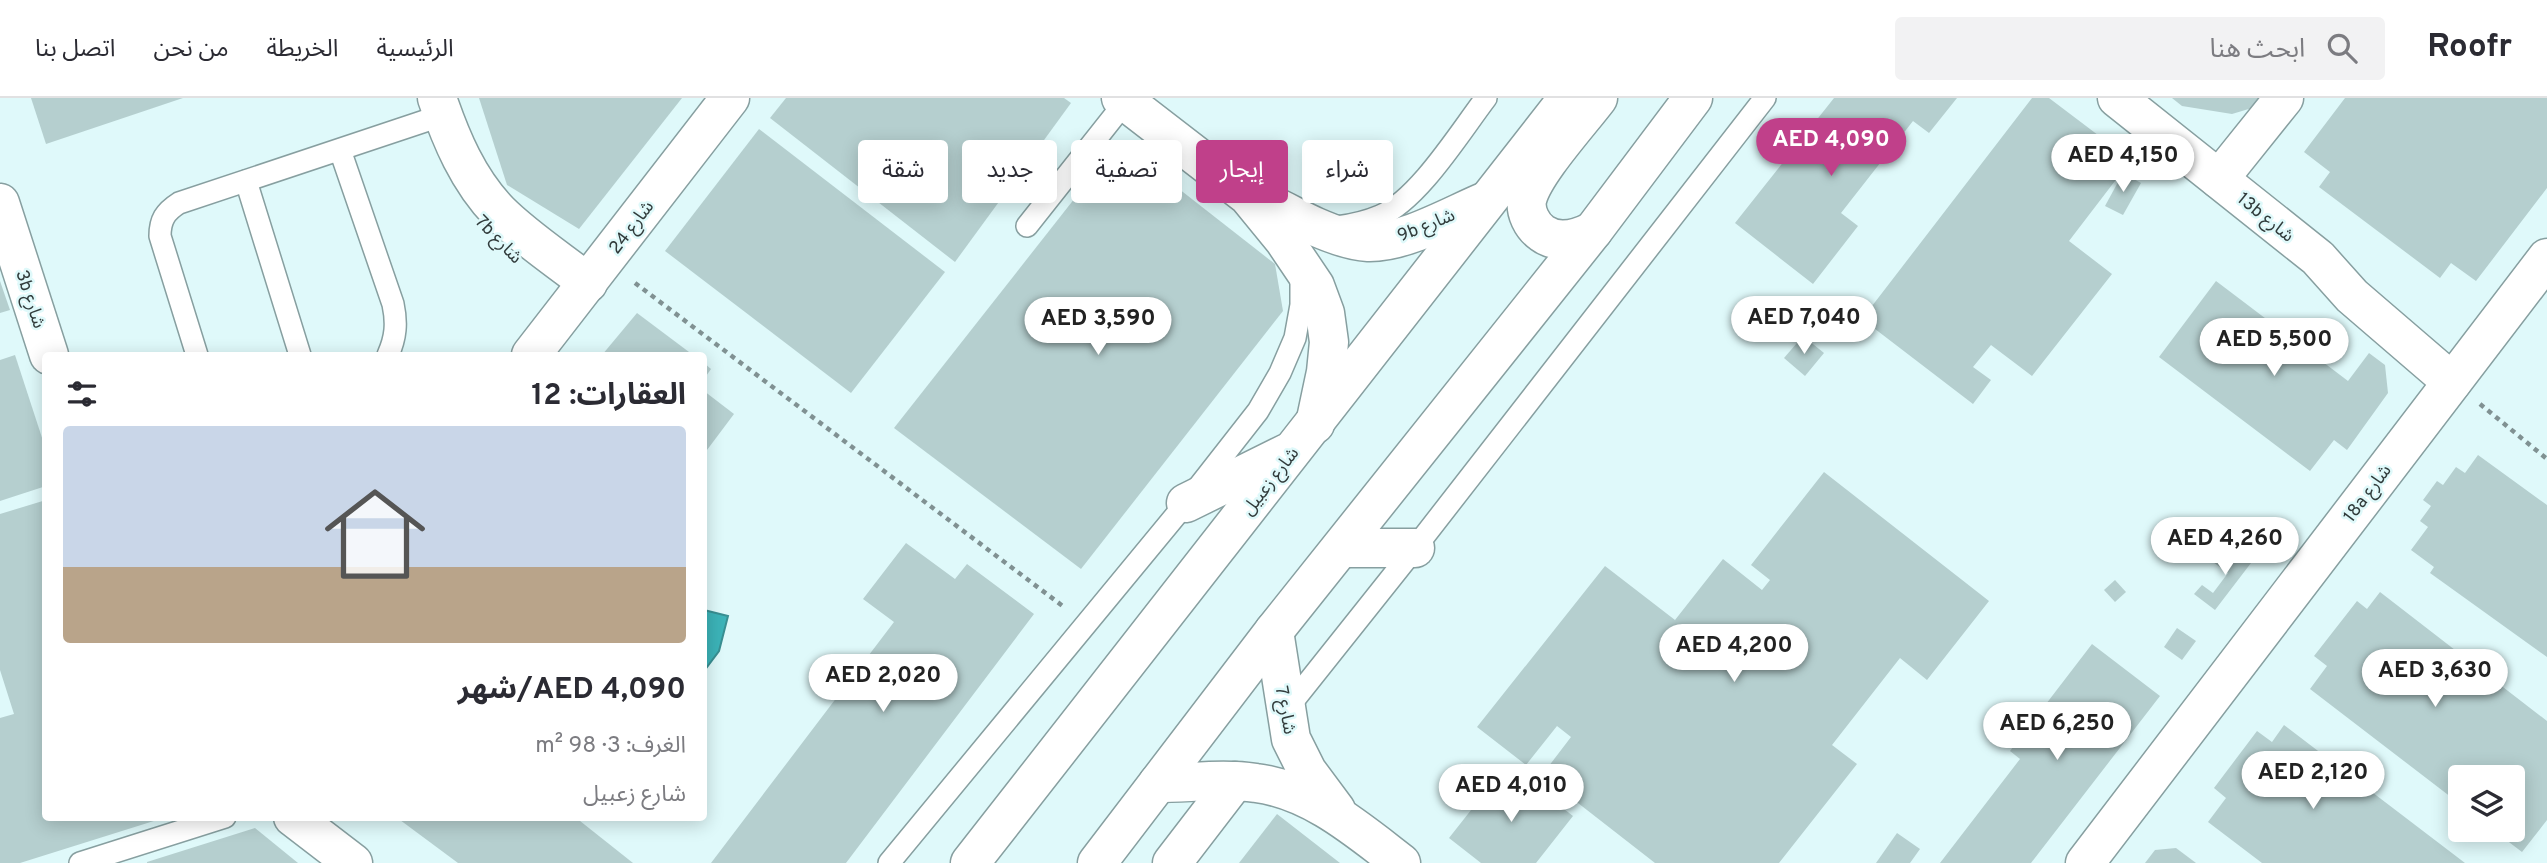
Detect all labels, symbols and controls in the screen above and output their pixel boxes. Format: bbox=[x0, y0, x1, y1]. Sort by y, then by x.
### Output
search box bbox=[1895, 17, 2385, 80]
text: Roofr bbox=[2427, 27, 2512, 69]
icon: search bbox=[2323, 29, 2361, 67]
text: ابحث هنا bbox=[2210, 34, 2305, 67]
text: اتصل بنا bbox=[35, 35, 116, 65]
text: من نحن bbox=[154, 35, 229, 65]
text: الخريطة bbox=[267, 35, 338, 65]
text: الرئيسية bbox=[376, 35, 454, 65]
pin: AED 4,090 bbox=[1751, 118, 1911, 178]
text: AED 4,090 bbox=[1772, 126, 1890, 155]
pin: AED 4,150 bbox=[2043, 134, 2203, 194]
chip: شقة bbox=[858, 140, 948, 203]
chip: جديد bbox=[962, 140, 1057, 203]
chip: تصفية bbox=[1071, 140, 1182, 203]
chip: إيجار bbox=[1196, 140, 1288, 203]
chip: شراء bbox=[1302, 140, 1393, 203]
text: AED 4,150 bbox=[2067, 142, 2179, 171]
street label: 13b شارع bbox=[2231, 188, 2298, 249]
street label: شارع 24 bbox=[605, 196, 661, 260]
street label: 9b شارع bbox=[1394, 204, 1459, 249]
street label: 7b شارع bbox=[468, 211, 527, 270]
street label: 3b شارع bbox=[8, 267, 50, 332]
pin: AED 7,040 bbox=[1724, 296, 1884, 356]
pin: AED 3,590 bbox=[1018, 298, 1178, 357]
text: AED 7,040 bbox=[1747, 304, 1861, 333]
text: AED 3,590 bbox=[1040, 305, 1156, 334]
pin: AED 5,500 bbox=[2194, 318, 2354, 378]
text: AED 5,500 bbox=[2216, 326, 2332, 355]
icon: filters bbox=[63, 375, 101, 413]
text: العقارات: 12 bbox=[531, 378, 686, 415]
street label: شارع زعبيل bbox=[1237, 443, 1306, 521]
street label: 18a شارع bbox=[2339, 460, 2398, 528]
icon: home bbox=[312, 471, 438, 597]
pin: AED 4,260 bbox=[2145, 518, 2305, 577]
text: AED 4,260 bbox=[2167, 525, 2283, 554]
pin: AED 4,200 bbox=[1654, 624, 1814, 684]
text: AED 4,200 bbox=[1675, 632, 1793, 661]
pin: AED 3,630 bbox=[2355, 650, 2515, 709]
pin: AED 2,020 bbox=[803, 654, 963, 714]
text: AED 3,630 bbox=[2378, 657, 2492, 686]
text: AED 2,020 bbox=[825, 662, 941, 691]
text: AED 4,090/شهر bbox=[458, 672, 686, 709]
street label: شارع 7 bbox=[1268, 684, 1300, 737]
pin: AED 6,250 bbox=[1977, 702, 2137, 762]
text: AED 6,250 bbox=[1999, 710, 2115, 739]
text: الغرف: 3 · 98 m² bbox=[535, 732, 686, 761]
pin: AED 2,120 bbox=[2233, 752, 2393, 811]
text: AED 2,120 bbox=[2258, 759, 2368, 788]
pin: AED 4,010 bbox=[1431, 764, 1591, 824]
map controls bbox=[2448, 765, 2525, 842]
button: layers bbox=[2448, 765, 2525, 842]
text: AED 4,010 bbox=[1455, 772, 1567, 801]
text: شارع زعبيل bbox=[583, 781, 686, 810]

